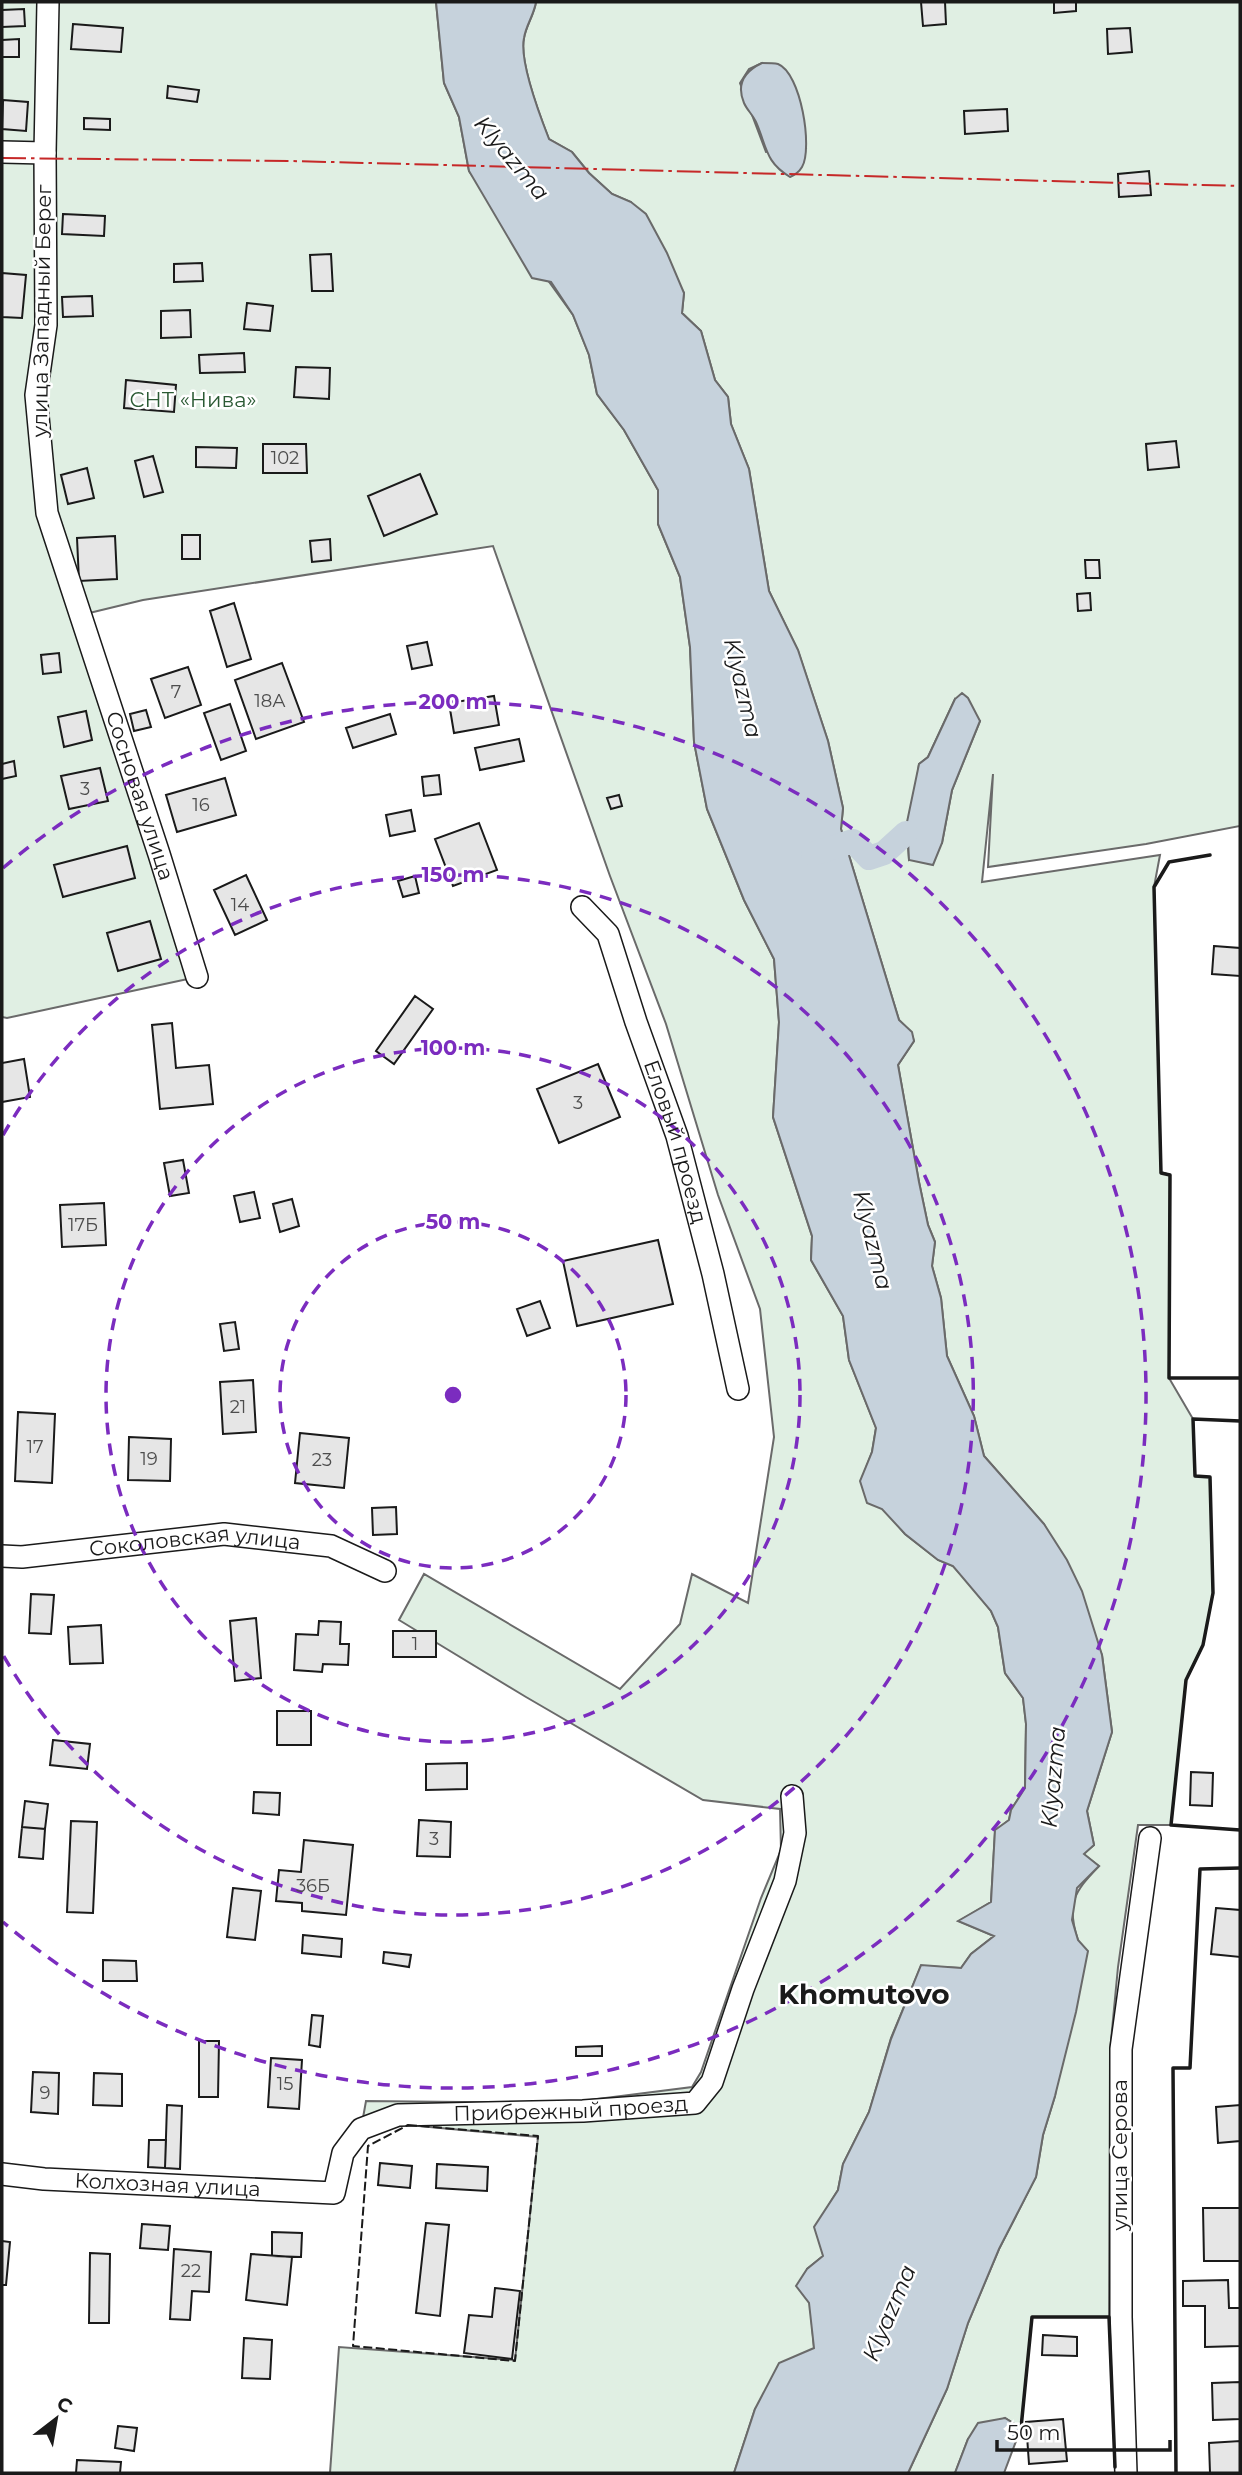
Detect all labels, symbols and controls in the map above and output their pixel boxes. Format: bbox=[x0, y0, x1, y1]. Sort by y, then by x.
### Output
water label: Klyazma bbox=[469, 110, 555, 206]
street label: улица Западный Берег bbox=[27, 184, 56, 438]
park label: СНТ «Нива» bbox=[130, 387, 256, 412]
house number: 102 bbox=[271, 447, 299, 469]
water label: Klyazma bbox=[718, 635, 768, 741]
house number: 7 bbox=[171, 681, 181, 703]
text: 200 m bbox=[419, 689, 487, 714]
house number: 18А bbox=[254, 690, 286, 712]
street label: Сосновая улица bbox=[101, 708, 179, 883]
house number: 3 bbox=[80, 778, 90, 800]
house number: 16 bbox=[192, 794, 210, 816]
text: 150 m bbox=[422, 862, 484, 887]
house number: 14 bbox=[231, 894, 249, 916]
text: 100 m bbox=[421, 1035, 485, 1060]
street label: Еловый проезд bbox=[639, 1057, 712, 1226]
house number: 3 bbox=[573, 1092, 583, 1114]
water label: Klyazma bbox=[847, 1187, 899, 1293]
text: 50 m bbox=[426, 1209, 480, 1234]
house number: 17Б bbox=[68, 1214, 98, 1236]
centre of rings bbox=[441, 1383, 465, 1407]
house number: 21 bbox=[230, 1396, 246, 1418]
house number: 17 bbox=[26, 1436, 44, 1458]
house number: 19 bbox=[140, 1448, 158, 1470]
house number: 23 bbox=[312, 1449, 332, 1471]
street label: Соколовская улица bbox=[88, 1520, 302, 1561]
house number: 1 bbox=[412, 1633, 418, 1655]
water label: Klyazma bbox=[1035, 1725, 1071, 1829]
house number: 3 bbox=[429, 1828, 439, 1850]
house number: 36Б bbox=[296, 1875, 330, 1897]
district label: Khomutovo bbox=[778, 1977, 950, 2011]
house number: 15 bbox=[277, 2073, 293, 2095]
street label: улица Серова bbox=[1107, 2079, 1132, 2232]
house number: 9 bbox=[40, 2082, 51, 2104]
street label: Прибрежный проезд bbox=[453, 2091, 689, 2126]
street label: Колхозная улица bbox=[74, 2167, 261, 2201]
house number: 22 bbox=[181, 2260, 201, 2282]
water label: Klyazma bbox=[856, 2261, 922, 2365]
north arrow bbox=[21, 2384, 91, 2454]
text: С bbox=[53, 2391, 77, 2418]
scale bar bbox=[997, 2408, 1170, 2452]
text: 50 m bbox=[1007, 2420, 1061, 2445]

